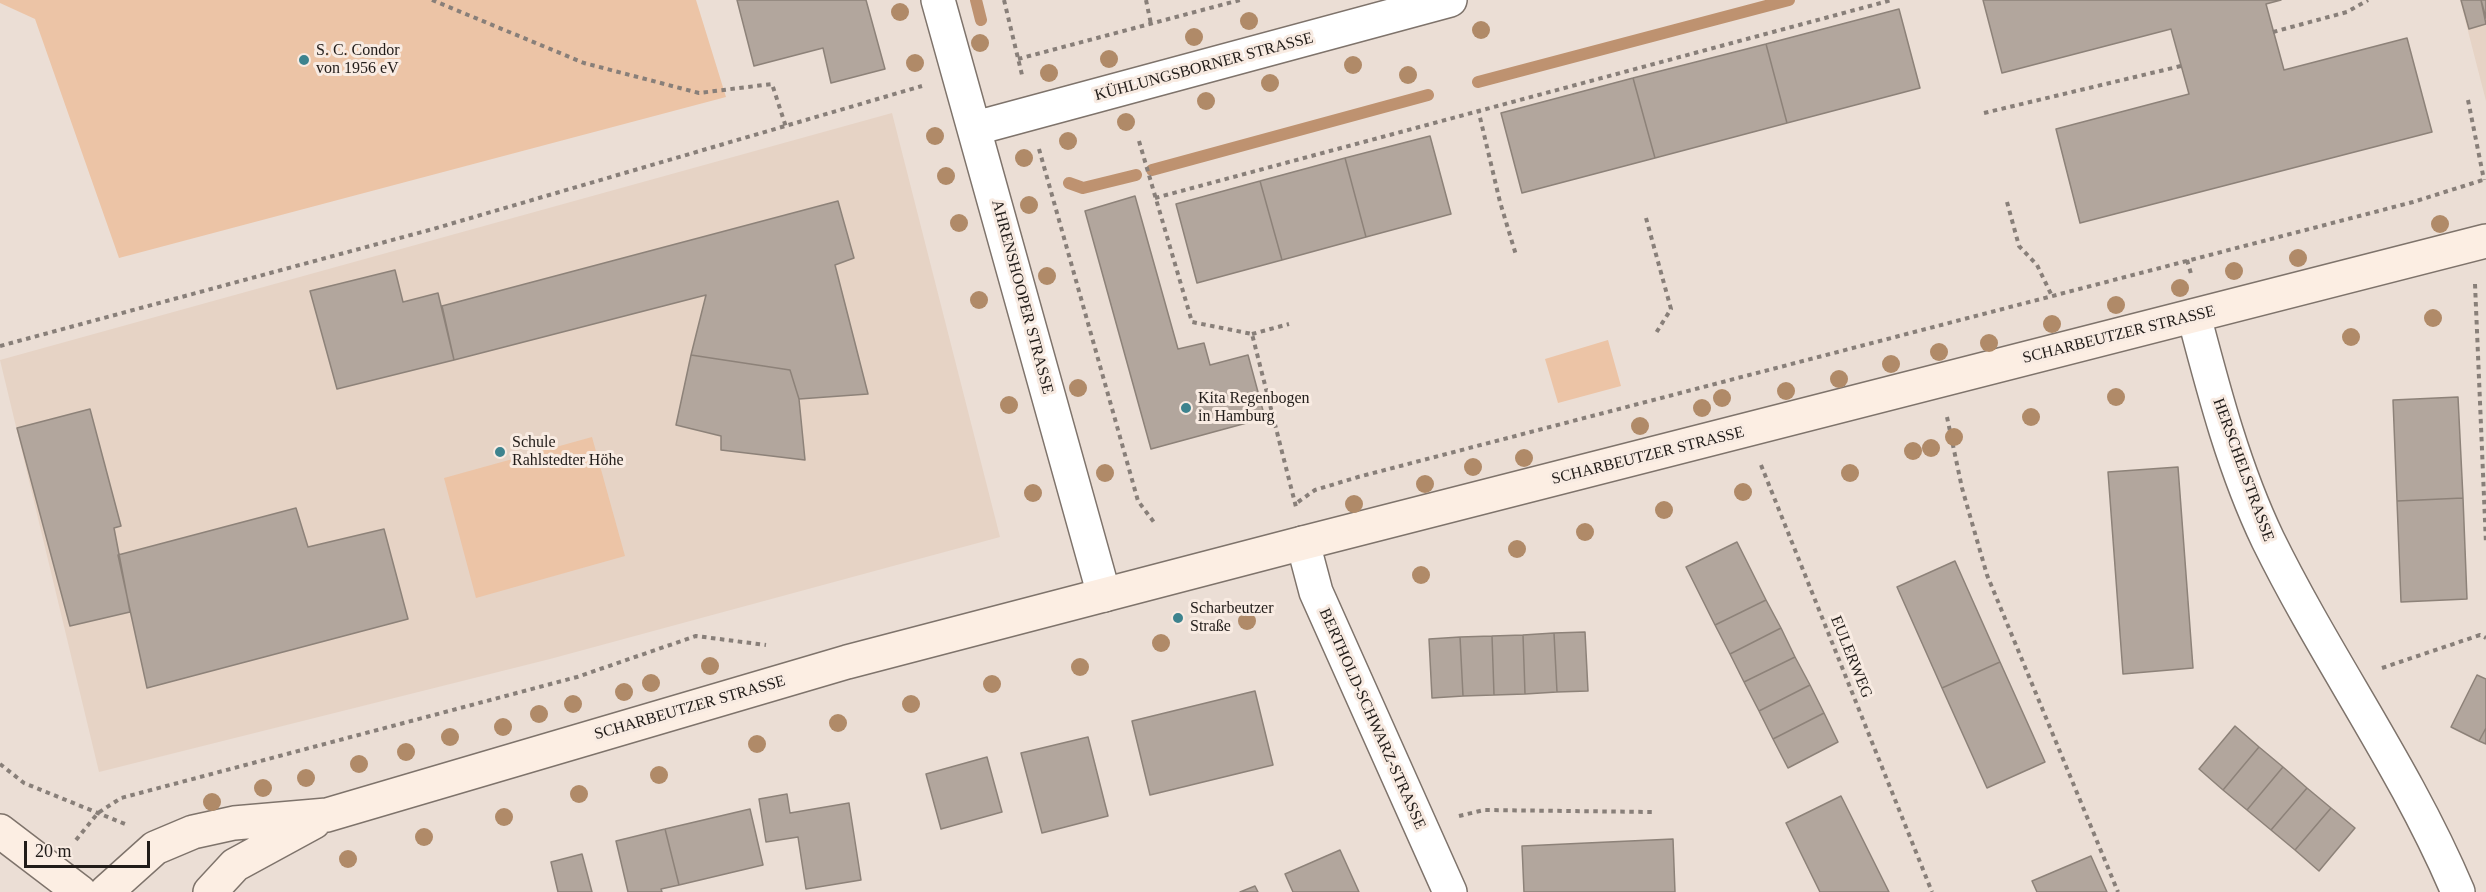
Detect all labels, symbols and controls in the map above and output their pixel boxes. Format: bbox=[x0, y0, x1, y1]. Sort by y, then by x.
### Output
street label: KÜHLUNGSBORNER STRASSE bbox=[1093, 29, 1315, 105]
place label: S. C. Condor von 1956 eV bbox=[316, 41, 400, 79]
marker: S. C. Condor von 1956 eV bbox=[297, 53, 311, 67]
street label: AHRENSHOOPER STRASSE bbox=[987, 198, 1057, 396]
street label: SCHARBEUTZER STRASSE bbox=[2021, 302, 2217, 368]
place label: Kita Regenbogen in Hamburg bbox=[1198, 389, 1310, 427]
street label: HERSCHELSTRASSE bbox=[2208, 396, 2278, 544]
marker: Kita Regenbogen in Hamburg bbox=[1179, 401, 1193, 415]
street label: SCHARBEUTZER STRASSE bbox=[1550, 423, 1746, 489]
place label: Schule Rahlstedter Höhe bbox=[512, 433, 624, 471]
marker: Schule Rahlstedter Höhe bbox=[493, 445, 507, 459]
place label: Scharbeutzer Straße bbox=[1190, 599, 1274, 637]
street label: BERTHOLD-SCHWARZ-STRASSE bbox=[1314, 605, 1430, 833]
marker: Scharbeutzer Straße bbox=[1171, 611, 1185, 625]
street label: EULERWEG bbox=[1826, 613, 1876, 701]
street label: SCHARBEUTZER STRASSE bbox=[592, 672, 788, 744]
scale bar bbox=[27, 829, 153, 867]
text: 20 m bbox=[35, 841, 72, 861]

